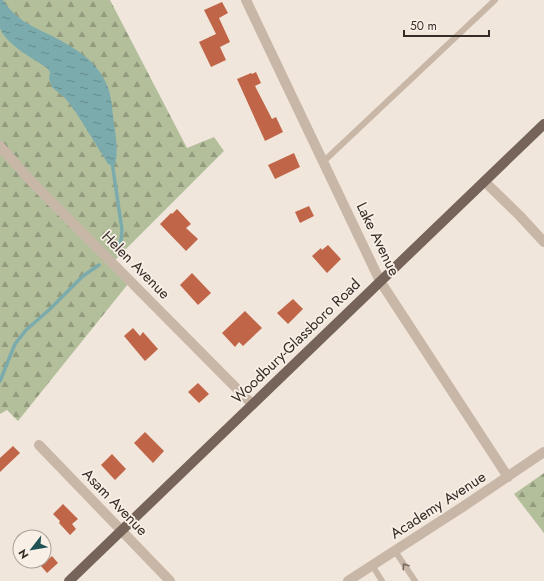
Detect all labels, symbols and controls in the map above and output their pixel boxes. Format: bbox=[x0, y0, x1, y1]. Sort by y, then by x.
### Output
scale bar bbox=[404, 12, 489, 38]
text: 50 m bbox=[410, 17, 437, 35]
street label: Lake Avenue bbox=[351, 199, 405, 280]
street label: Helen Avenue bbox=[97, 226, 175, 304]
street label: Woodbury-Glassboro Road bbox=[227, 274, 365, 408]
street label: Asam Avenue bbox=[77, 463, 153, 541]
street label: Academy Avenue bbox=[386, 466, 490, 544]
north arrow bbox=[12, 529, 52, 569]
text: N bbox=[14, 546, 33, 562]
one-way arrow bbox=[402, 563, 410, 570]

